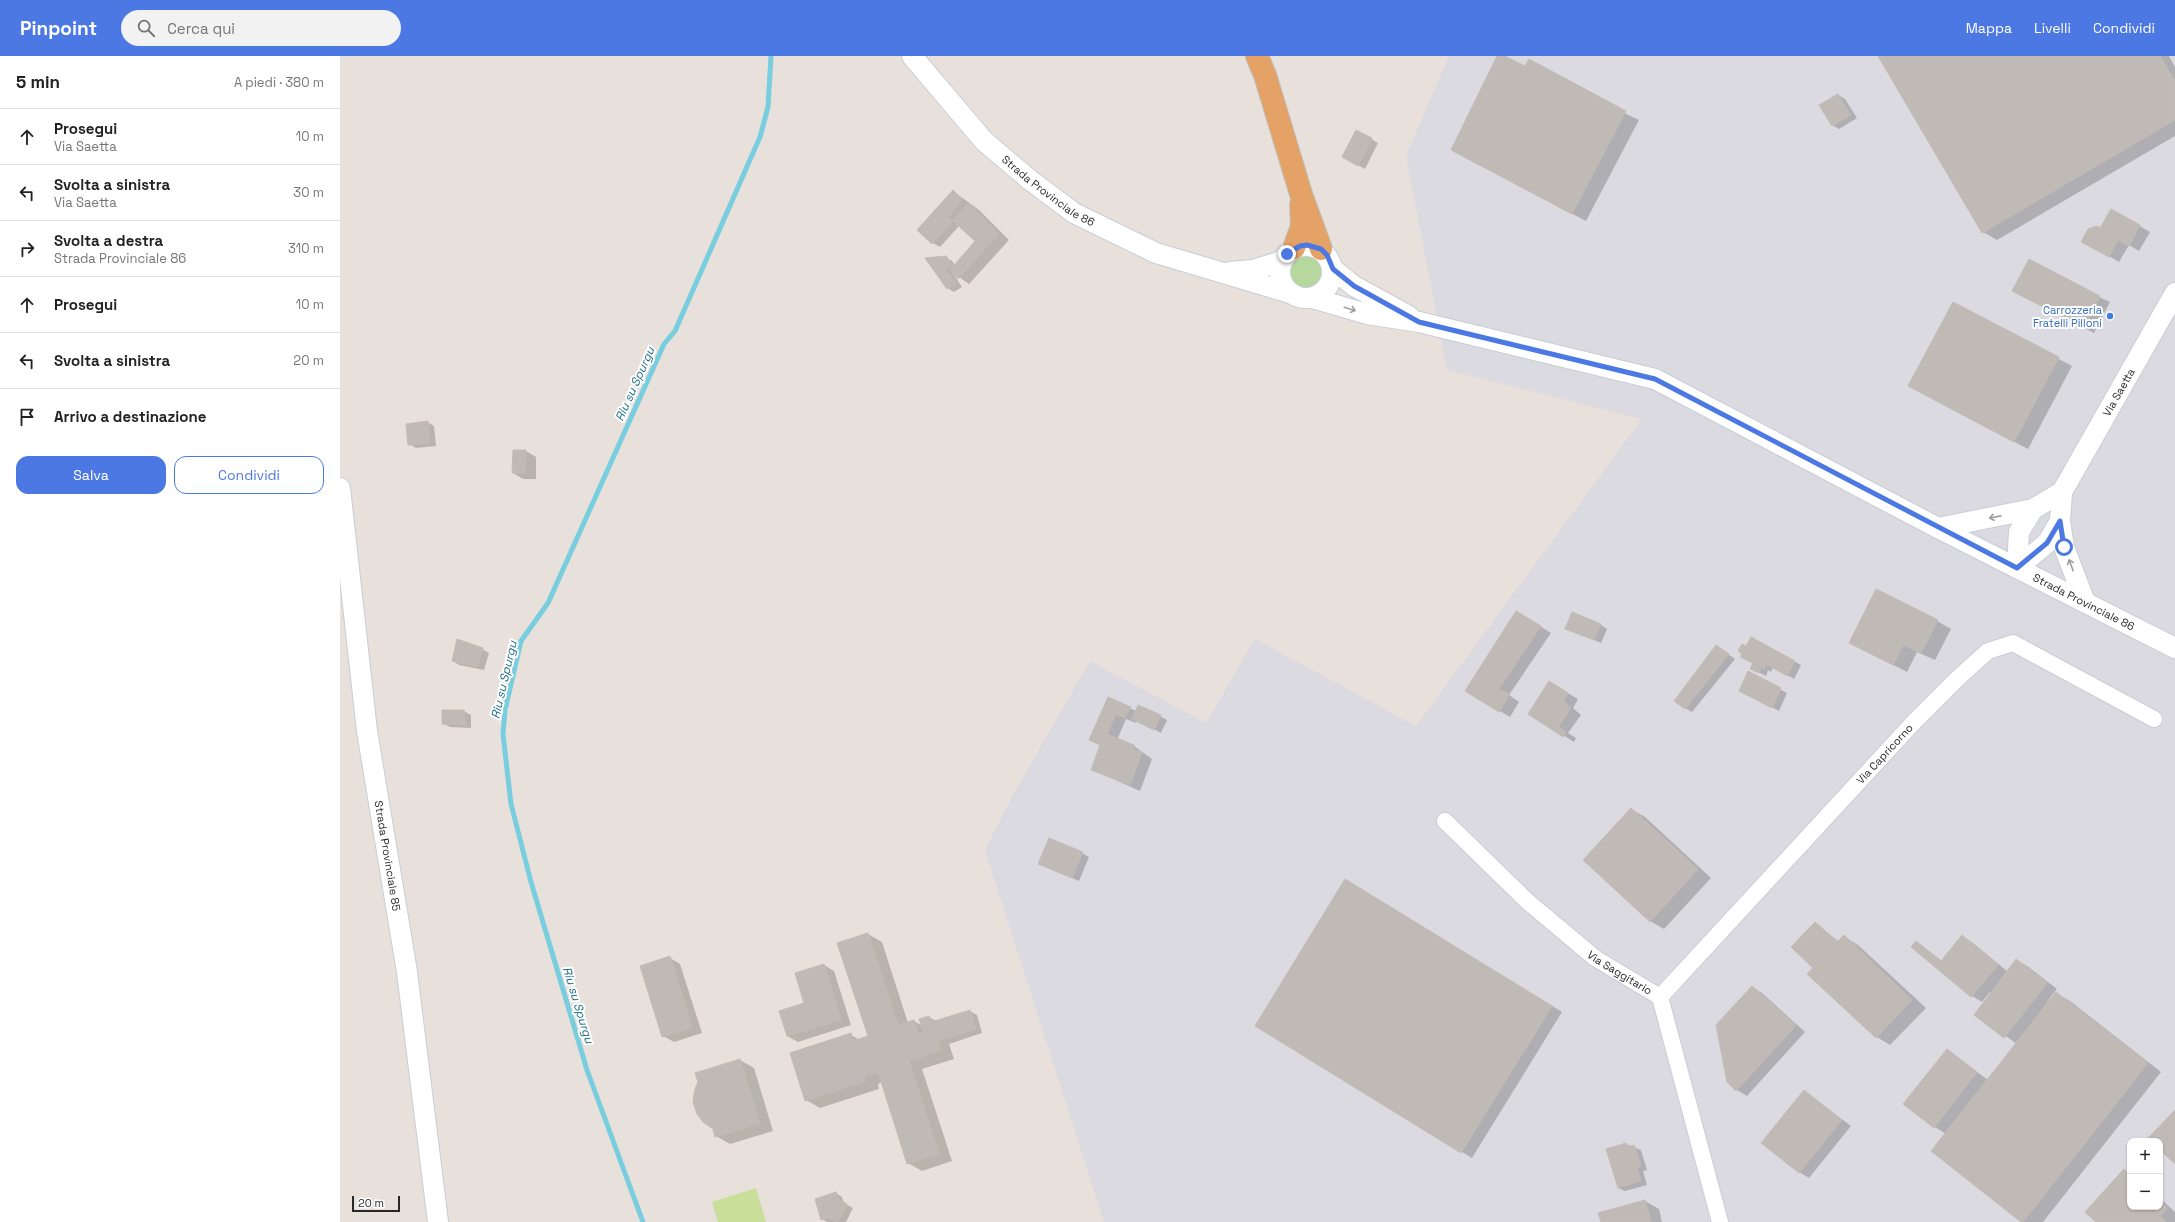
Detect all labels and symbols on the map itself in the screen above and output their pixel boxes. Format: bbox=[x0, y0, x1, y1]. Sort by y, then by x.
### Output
street label: Strada Provinciale 86 bbox=[999, 152, 1097, 229]
route end bbox=[1278, 245, 1296, 263]
place label: Carrozzeria Fratelli Pilloni bbox=[2033, 303, 2103, 330]
one-way arrow bbox=[1343, 306, 1356, 313]
marker: Carrozzeria Fratelli Pilloni bbox=[2105, 311, 2115, 321]
water label: Riu su Spurgu bbox=[612, 344, 659, 424]
street label: Via Saetta bbox=[2099, 365, 2138, 419]
one-way arrow bbox=[1989, 513, 2002, 521]
route start bbox=[2055, 538, 2073, 556]
one-way arrow bbox=[2067, 560, 2075, 572]
street label: Strada Provinciale 86 bbox=[2031, 570, 2137, 634]
water label: Riu su Spurgu bbox=[487, 639, 521, 721]
street label: Via Capricorno bbox=[1853, 721, 1916, 787]
street label: Strada Provinciale 85 bbox=[372, 799, 404, 913]
street label: Via Saggitario bbox=[1584, 947, 1655, 998]
water label: Riu su Spurgu bbox=[559, 965, 597, 1046]
scale bar bbox=[352, 1194, 400, 1213]

